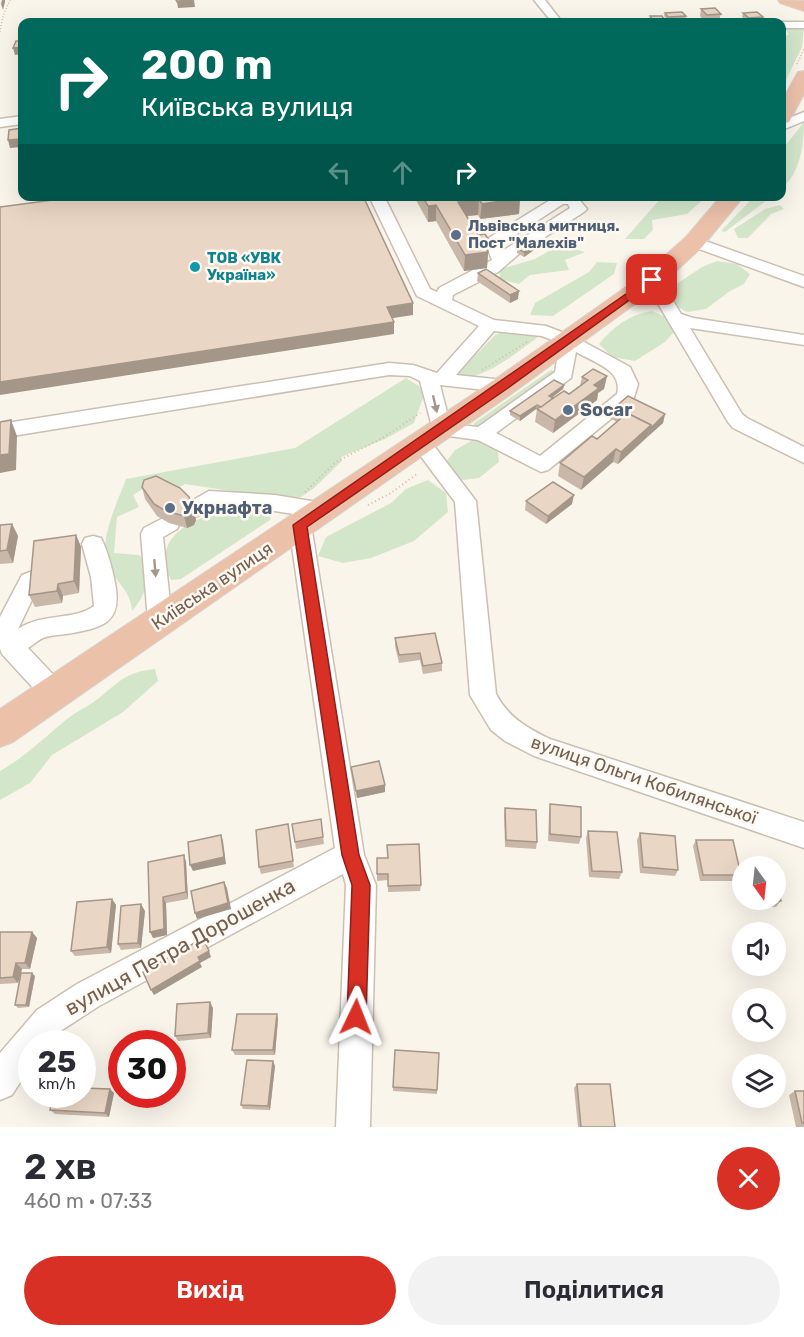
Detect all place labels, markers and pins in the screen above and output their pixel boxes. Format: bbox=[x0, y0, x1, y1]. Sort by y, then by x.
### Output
place label: Львівська митниця. Пост "Малехів" bbox=[468, 217, 620, 252]
marker: Львівська митниця. Пост "Малехів" bbox=[449, 228, 463, 242]
place label: ТОВ «УВК Україна» bbox=[207, 249, 281, 284]
pin bbox=[626, 254, 677, 305]
marker: ТОВ «УВК Україна» bbox=[188, 260, 202, 274]
place label: Socar bbox=[580, 399, 632, 421]
marker: Socar bbox=[561, 403, 575, 417]
place label: Укрнафта bbox=[182, 497, 272, 519]
marker: Укрнафта bbox=[163, 501, 177, 515]

